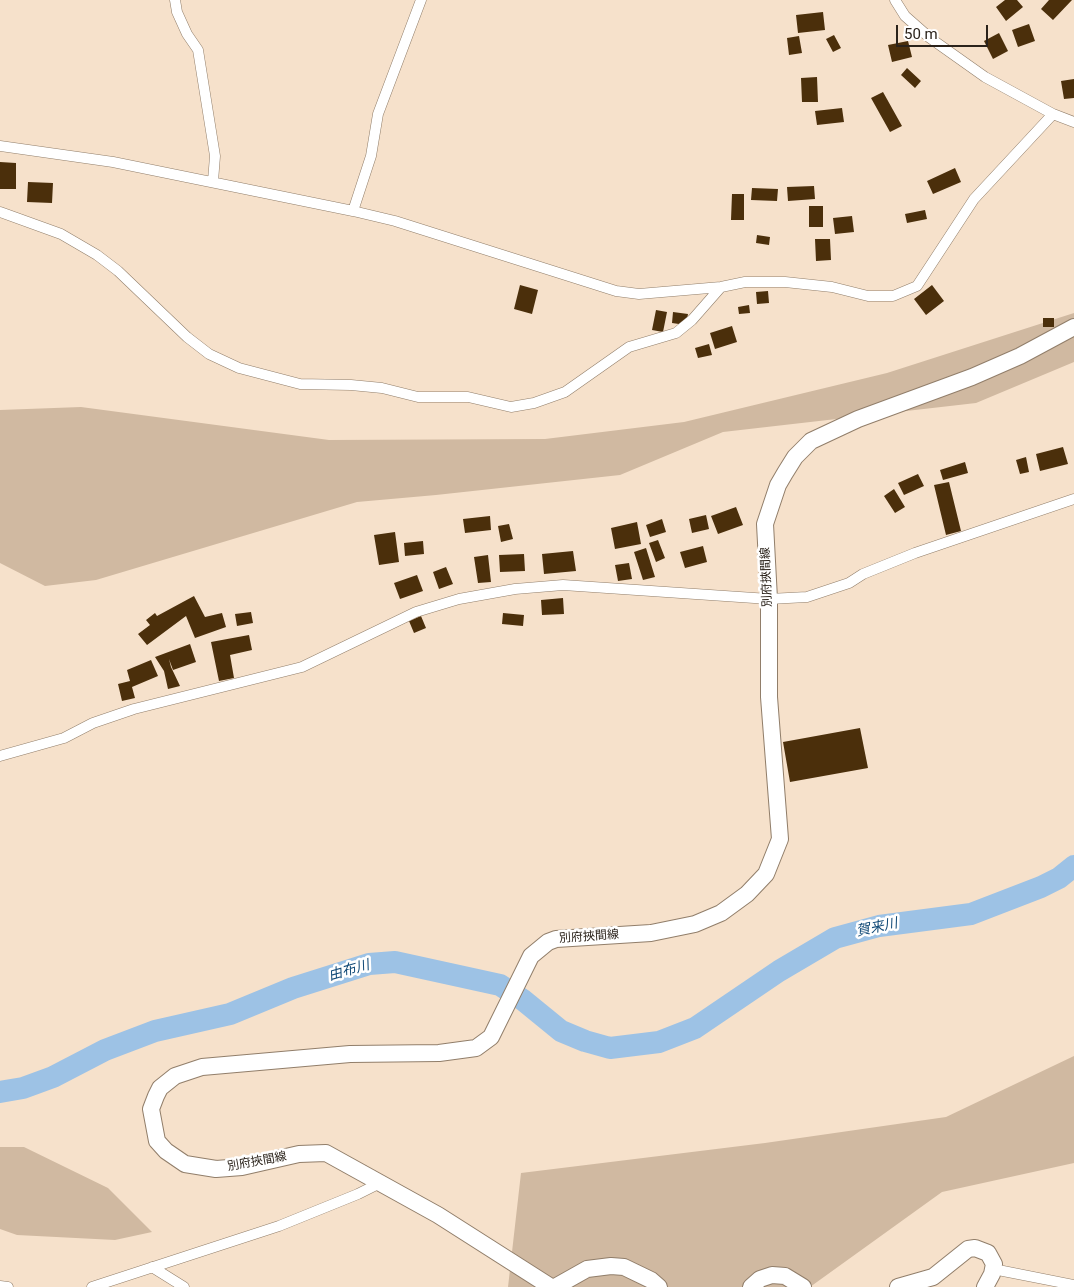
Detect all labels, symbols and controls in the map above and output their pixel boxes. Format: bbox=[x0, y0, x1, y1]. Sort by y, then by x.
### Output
scale bar bbox=[899, 15, 992, 47]
text: 50 m bbox=[904, 25, 938, 43]
street label: 別府挾間線 bbox=[759, 547, 775, 607]
water label: 賀来川 bbox=[855, 915, 899, 941]
street label: 別府挾間線 bbox=[559, 928, 619, 946]
water label: 由布川 bbox=[326, 957, 372, 985]
street label: 別府挾間線 bbox=[226, 1150, 288, 1174]

